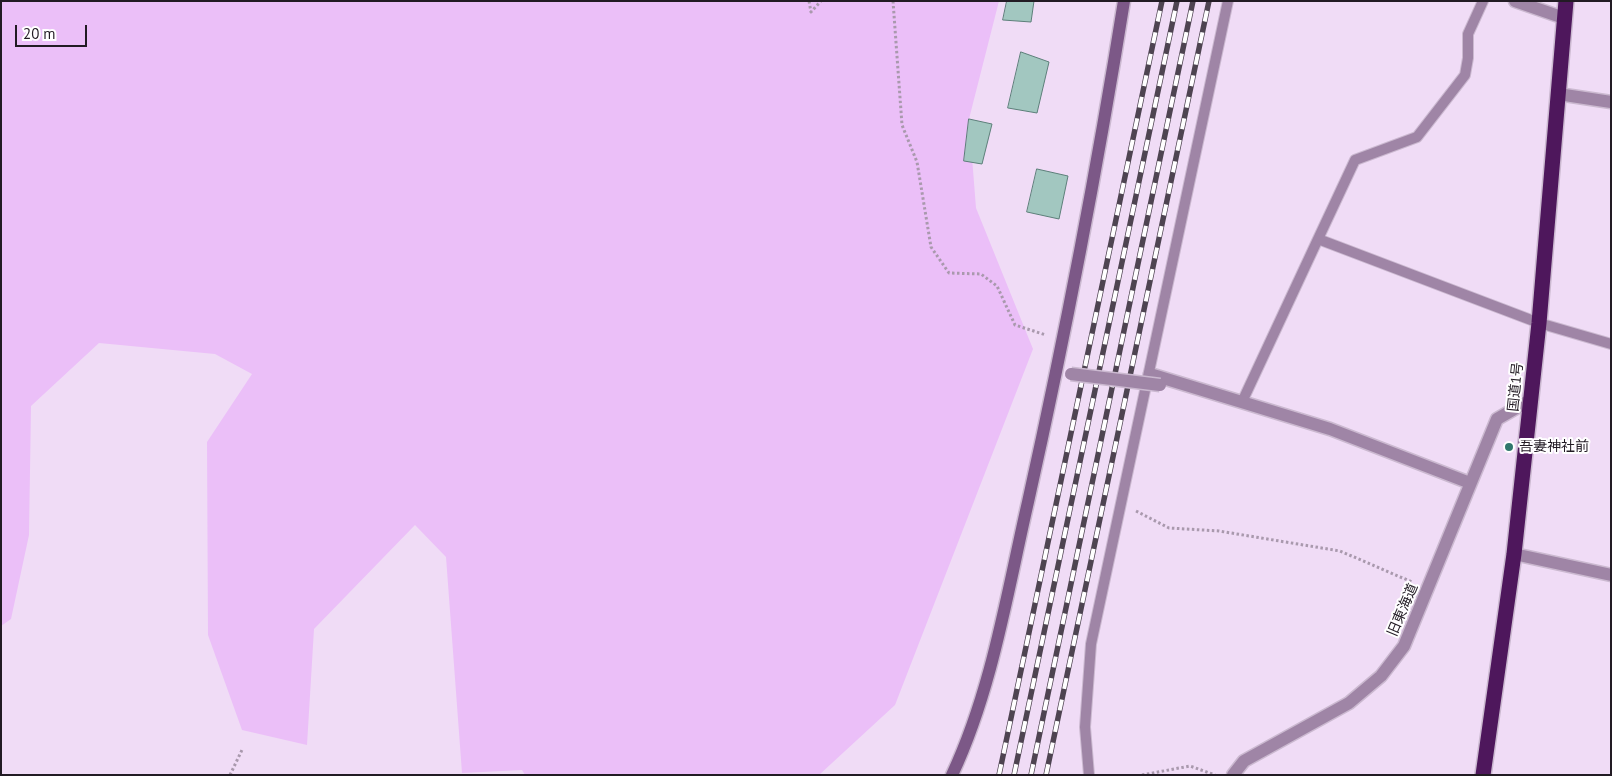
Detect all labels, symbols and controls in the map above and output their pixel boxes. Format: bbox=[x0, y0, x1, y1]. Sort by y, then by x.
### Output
scale bar bbox=[18, 15, 90, 47]
text: 20 m bbox=[23, 24, 56, 43]
street label: 国道1号 bbox=[1505, 361, 1527, 413]
place label: 吾妻神社前 bbox=[1519, 439, 1589, 455]
marker: 吾妻神社前 bbox=[1503, 441, 1515, 453]
street label: 旧東海道 bbox=[1384, 581, 1422, 639]

